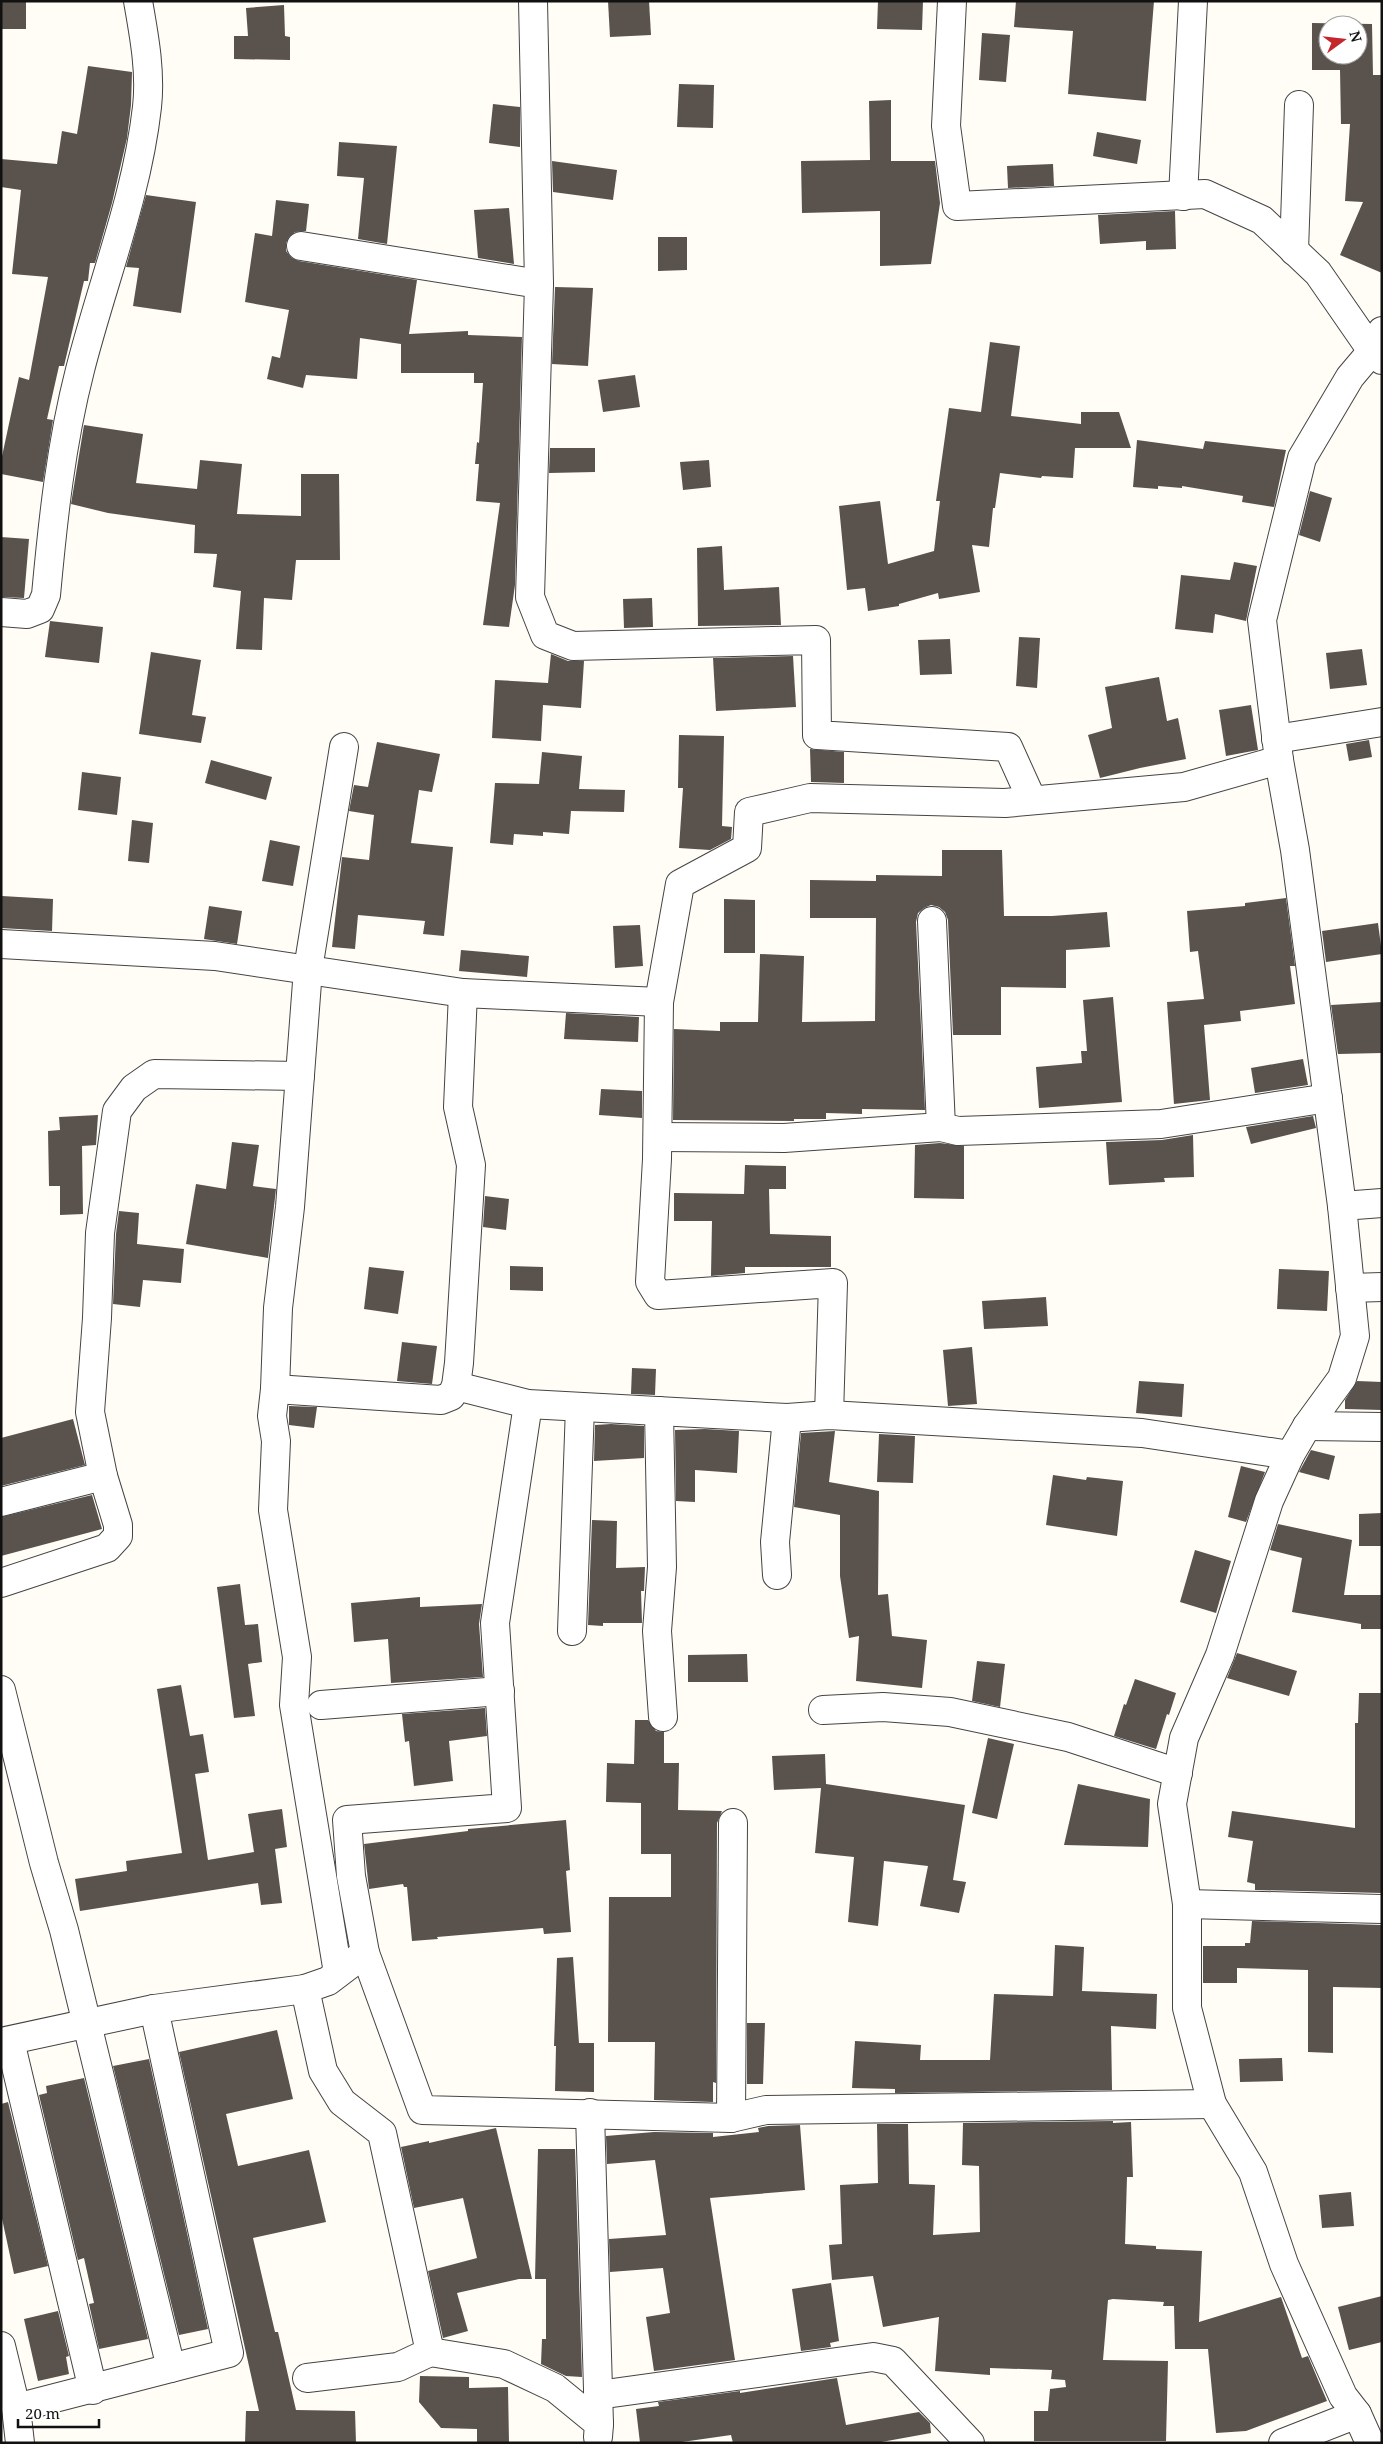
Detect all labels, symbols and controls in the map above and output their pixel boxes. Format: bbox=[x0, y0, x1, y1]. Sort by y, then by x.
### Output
north arrow bbox=[1318, 15, 1368, 65]
text: N bbox=[1345, 29, 1367, 44]
scale bar bbox=[18, 2396, 99, 2428]
text: 20 m bbox=[25, 2403, 60, 2423]

